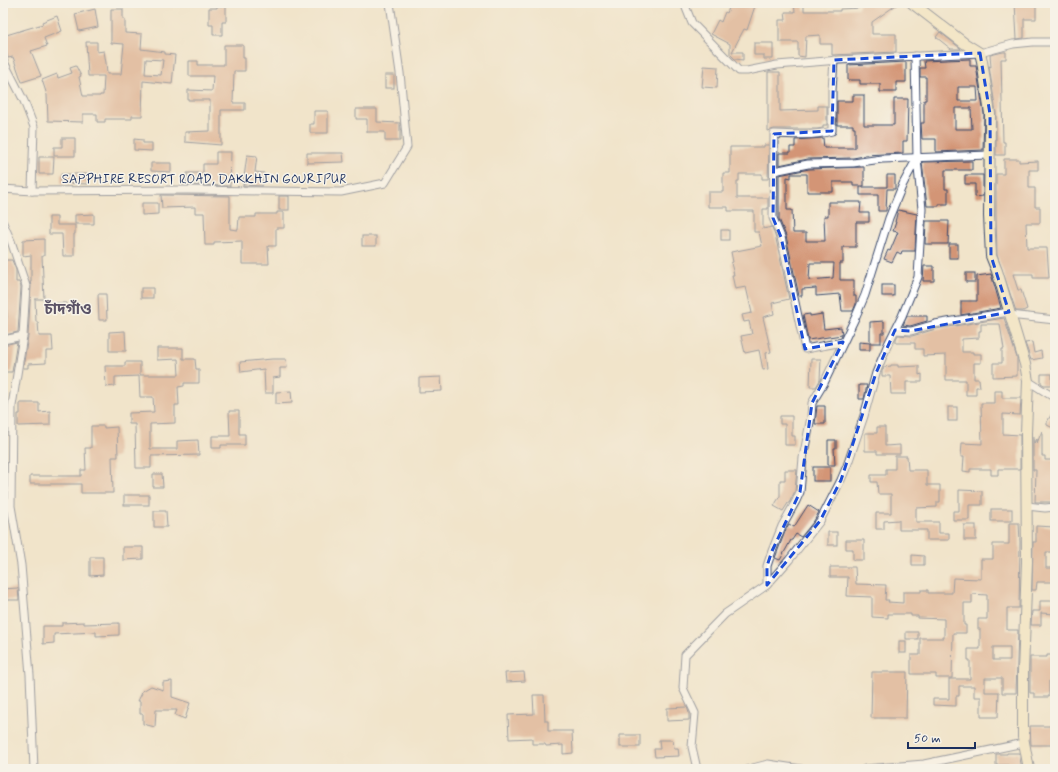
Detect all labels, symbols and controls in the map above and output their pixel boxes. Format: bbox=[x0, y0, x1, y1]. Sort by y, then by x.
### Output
street label: SAPPHIRE RESORT ROAD, DAKKHIN GOURIPUR bbox=[62, 171, 346, 188]
district label: চাঁদগাঁও bbox=[43, 299, 92, 320]
scale bar bbox=[908, 724, 975, 750]
text: 50 m bbox=[914, 731, 941, 747]

